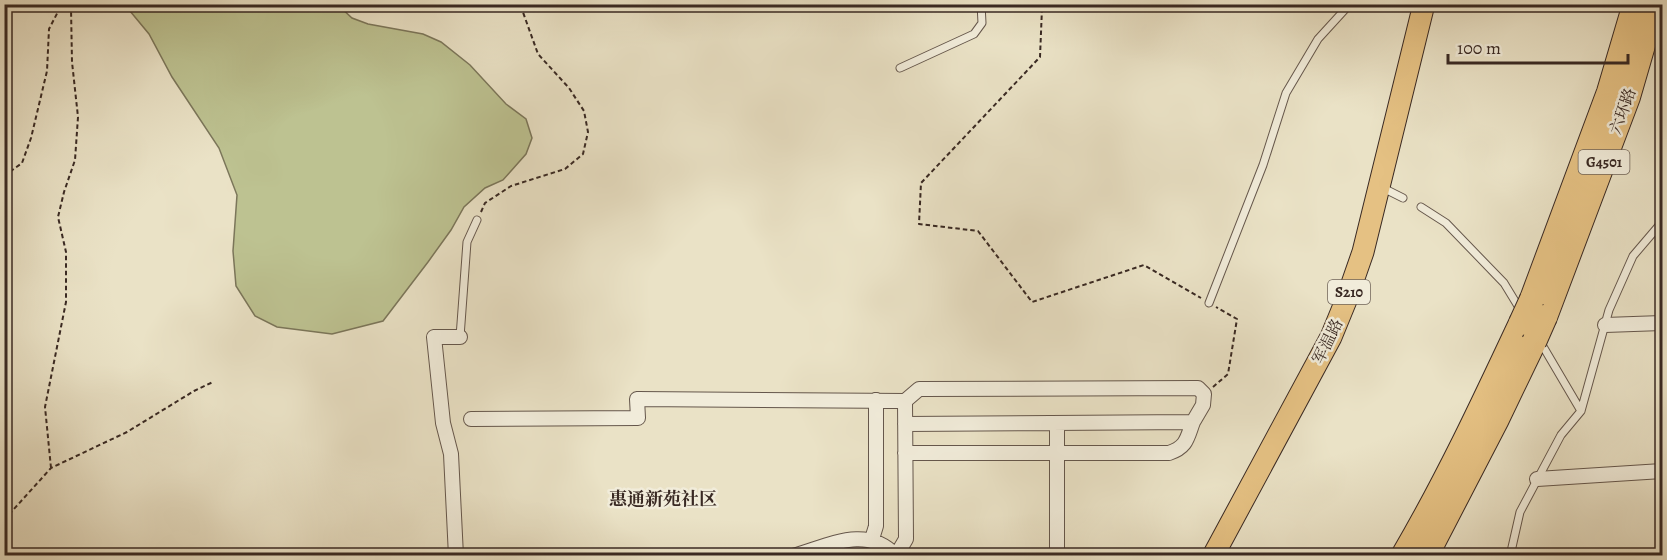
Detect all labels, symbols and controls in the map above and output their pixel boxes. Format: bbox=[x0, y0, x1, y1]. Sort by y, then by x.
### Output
scale bar bbox=[1448, 27, 1628, 65]
text: 100 m bbox=[1457, 36, 1501, 60]
street label: 六环路 bbox=[1604, 85, 1641, 138]
road number: G4501 bbox=[1578, 150, 1630, 174]
road number: S210 bbox=[1328, 280, 1370, 304]
street label: 军温路 bbox=[1307, 315, 1348, 368]
district label: 惠通新苑社区 bbox=[609, 487, 717, 511]

